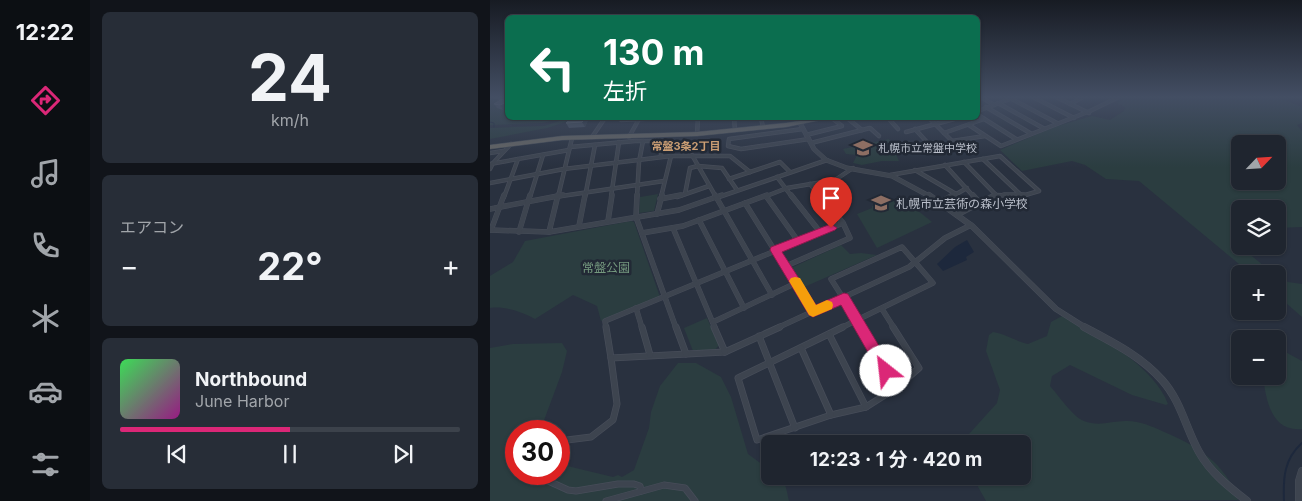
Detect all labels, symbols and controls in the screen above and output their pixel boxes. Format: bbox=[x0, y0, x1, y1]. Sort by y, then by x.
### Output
text: 12:22 bbox=[16, 19, 74, 45]
text: 130 m bbox=[603, 31, 705, 73]
icon: left bbox=[520, 35, 585, 100]
text: 24 bbox=[248, 38, 332, 117]
text: 左折 bbox=[603, 78, 647, 104]
icon: directions bbox=[28, 83, 63, 118]
text: km/h bbox=[271, 110, 309, 130]
north arrow bbox=[1231, 135, 1286, 190]
map controls bbox=[1231, 135, 1286, 385]
school or university icon: 札幌市立常盤中学校 bbox=[852, 137, 874, 159]
district label: 常盤3条2丁目 bbox=[651, 139, 721, 153]
place label: 札幌市立常盤中学校 bbox=[878, 141, 977, 155]
icon: music bbox=[28, 156, 63, 191]
pin bbox=[810, 177, 852, 228]
icon: arrive bbox=[817, 184, 845, 212]
school or university icon: 札幌市立芸術の森小学校 bbox=[870, 192, 892, 214]
place label: 札幌市立芸術の森小学校 bbox=[896, 196, 1028, 211]
button: layers bbox=[1231, 200, 1286, 255]
text: エアコン bbox=[120, 217, 184, 237]
icon: phone bbox=[28, 228, 63, 263]
text: 22° bbox=[257, 243, 323, 289]
text: − bbox=[120, 249, 139, 283]
text: + bbox=[441, 249, 460, 283]
park label: 常盤公園 bbox=[582, 260, 630, 275]
button: + bbox=[1231, 265, 1286, 320]
icon: climate bbox=[28, 301, 63, 336]
button: − bbox=[1231, 330, 1286, 385]
position arrow bbox=[859, 344, 911, 396]
text: Northbound bbox=[195, 368, 307, 391]
icon: car bbox=[28, 374, 63, 409]
text: June Harbor bbox=[195, 391, 289, 411]
speed limit sign: 30 bbox=[505, 420, 570, 485]
icon: previous bbox=[163, 440, 191, 468]
icon: pause bbox=[276, 440, 304, 468]
icon: next bbox=[389, 440, 417, 468]
icon: filters bbox=[28, 447, 63, 482]
text: 12:23 · 1 分 · 420 m bbox=[810, 448, 982, 471]

